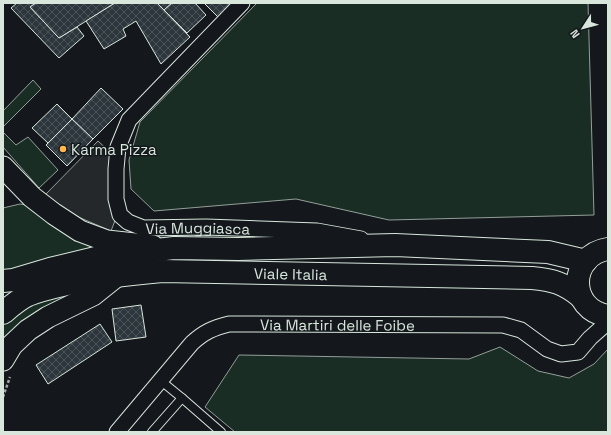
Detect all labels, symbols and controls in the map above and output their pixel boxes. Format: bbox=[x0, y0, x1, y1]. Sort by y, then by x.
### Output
north arrow bbox=[563, 8, 603, 48]
text: N bbox=[567, 27, 583, 41]
place label: Karma Pizza bbox=[71, 140, 157, 159]
marker: Karma Pizza bbox=[58, 144, 68, 154]
street label: Via Muggiasca bbox=[145, 217, 251, 238]
street label: Viale Italia bbox=[254, 263, 328, 284]
street label: Via Martiri delle Foibe bbox=[260, 315, 415, 334]

